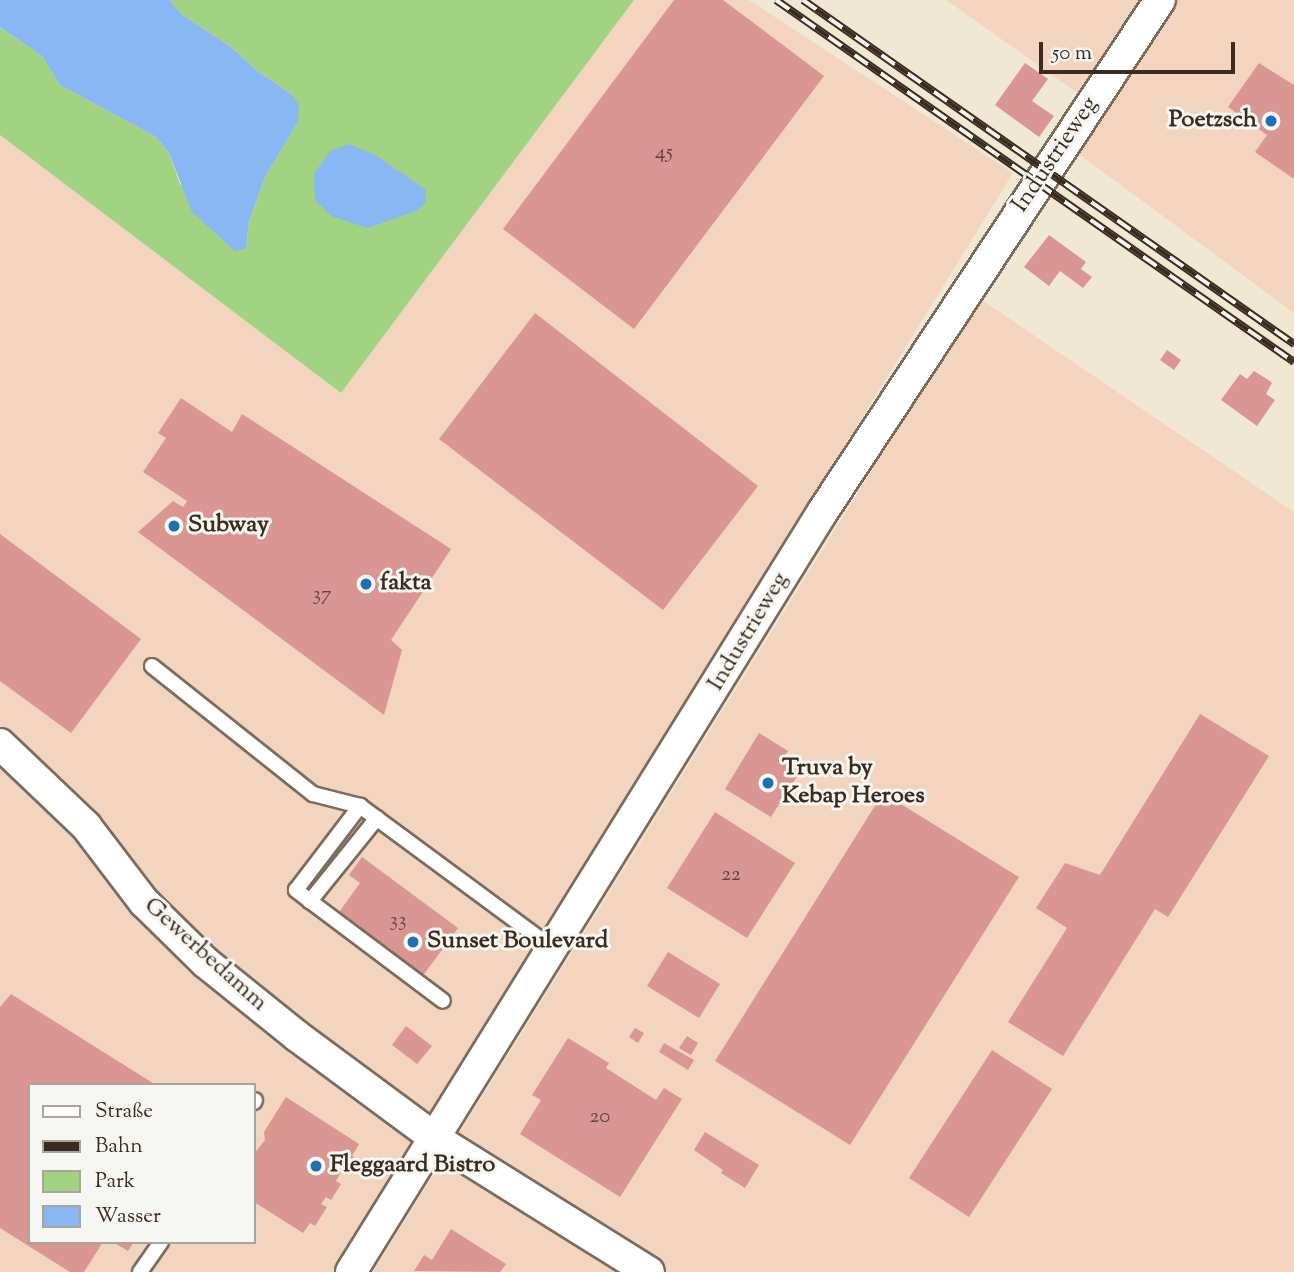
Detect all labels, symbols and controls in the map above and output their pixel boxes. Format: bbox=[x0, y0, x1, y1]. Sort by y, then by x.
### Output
scale bar bbox=[1042, 28, 1238, 72]
text: 50 m bbox=[1052, 39, 1092, 69]
street label: Industrieweg bbox=[1007, 92, 1105, 218]
place label: Poetzsch bbox=[1169, 107, 1257, 135]
marker: Poetzsch bbox=[1263, 113, 1279, 129]
house number: 45 bbox=[655, 140, 673, 166]
place label: Subway bbox=[188, 512, 269, 540]
marker: Subway bbox=[166, 518, 182, 534]
street label: Industrieweg bbox=[702, 567, 796, 697]
place label: fakta bbox=[380, 570, 431, 598]
marker: fakta bbox=[358, 576, 374, 592]
house number: 37 bbox=[312, 582, 332, 608]
place label: Truva by Kebap Heroes bbox=[782, 755, 925, 811]
marker: Truva by Kebap Heroes bbox=[760, 775, 776, 791]
house number: 22 bbox=[721, 862, 741, 888]
street label: Gewerbedamm bbox=[137, 892, 273, 1018]
house number: 33 bbox=[390, 908, 406, 934]
place label: Sunset Boulevard bbox=[427, 928, 608, 956]
marker: Sunset Boulevard bbox=[405, 934, 421, 950]
legend bbox=[28, 1083, 256, 1244]
text: Straße bbox=[95, 1097, 153, 1127]
house number: 20 bbox=[590, 1104, 610, 1130]
text: Bahn bbox=[95, 1132, 143, 1162]
place label: Fleggaard Bistro bbox=[330, 1152, 495, 1180]
marker: Fleggaard Bistro bbox=[308, 1158, 324, 1174]
text: Park bbox=[95, 1167, 135, 1197]
text: Wasser bbox=[95, 1202, 161, 1232]

